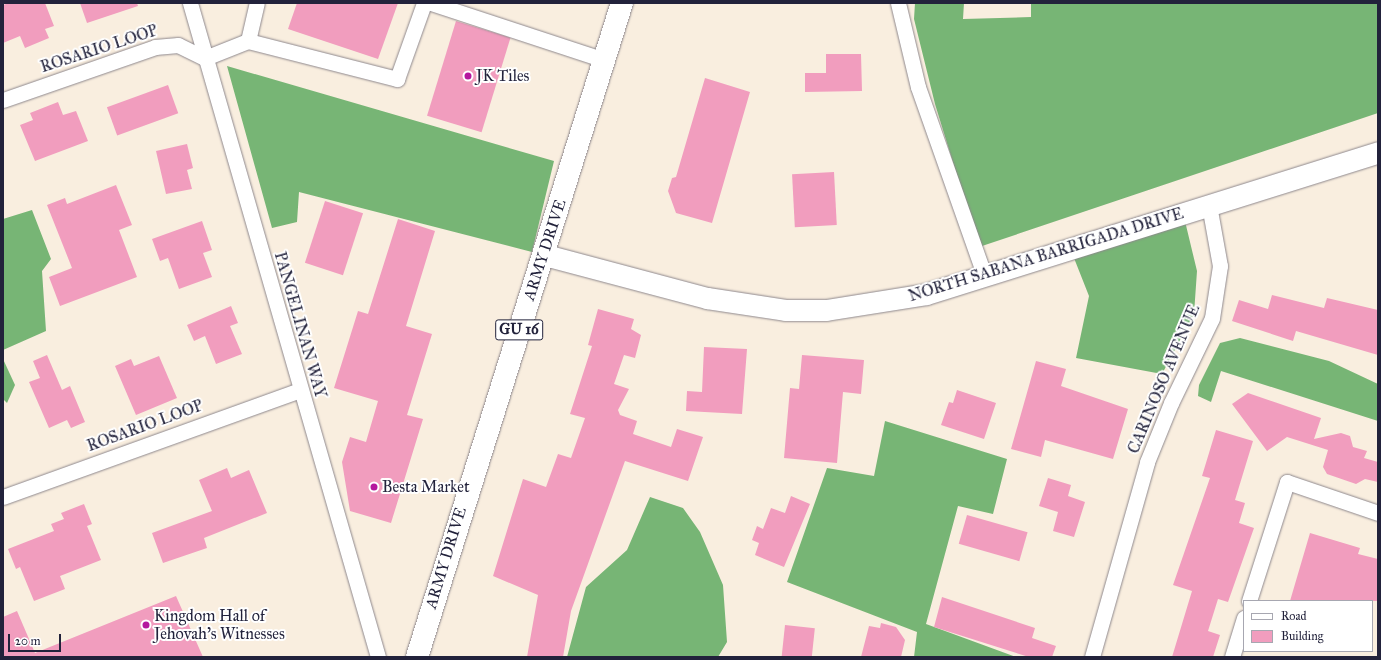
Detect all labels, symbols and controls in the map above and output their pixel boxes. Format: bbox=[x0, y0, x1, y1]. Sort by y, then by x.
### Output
street label: ROSARIO LOOP bbox=[38, 21, 160, 77]
place label: JK Tiles bbox=[476, 66, 529, 86]
marker: JK Tiles bbox=[463, 71, 473, 81]
street label: ARMY DRIVE bbox=[520, 197, 570, 303]
street label: NORTH SABANA BARRIGADA DRIVE bbox=[906, 204, 1186, 306]
street label: PANGELINAN WAY bbox=[270, 250, 330, 400]
street label: CARINOSO AVENUE bbox=[1124, 302, 1204, 456]
road number: GU 16 bbox=[495, 317, 543, 343]
street label: ROSARIO LOOP bbox=[84, 396, 206, 456]
place label: Besta Market bbox=[382, 477, 470, 497]
marker: Besta Market bbox=[369, 482, 379, 492]
street label: ARMY DRIVE bbox=[421, 505, 471, 611]
legend bbox=[1243, 600, 1373, 652]
place label: Kingdom Hall of Jehovah’s Witnesses bbox=[154, 606, 285, 644]
text: Road bbox=[1281, 609, 1307, 623]
marker: Kingdom Hall of Jehovah’s Witnesses bbox=[141, 620, 151, 630]
scale bar bbox=[10, 626, 63, 652]
text: Building bbox=[1281, 629, 1323, 643]
text: 20 m bbox=[15, 634, 41, 648]

